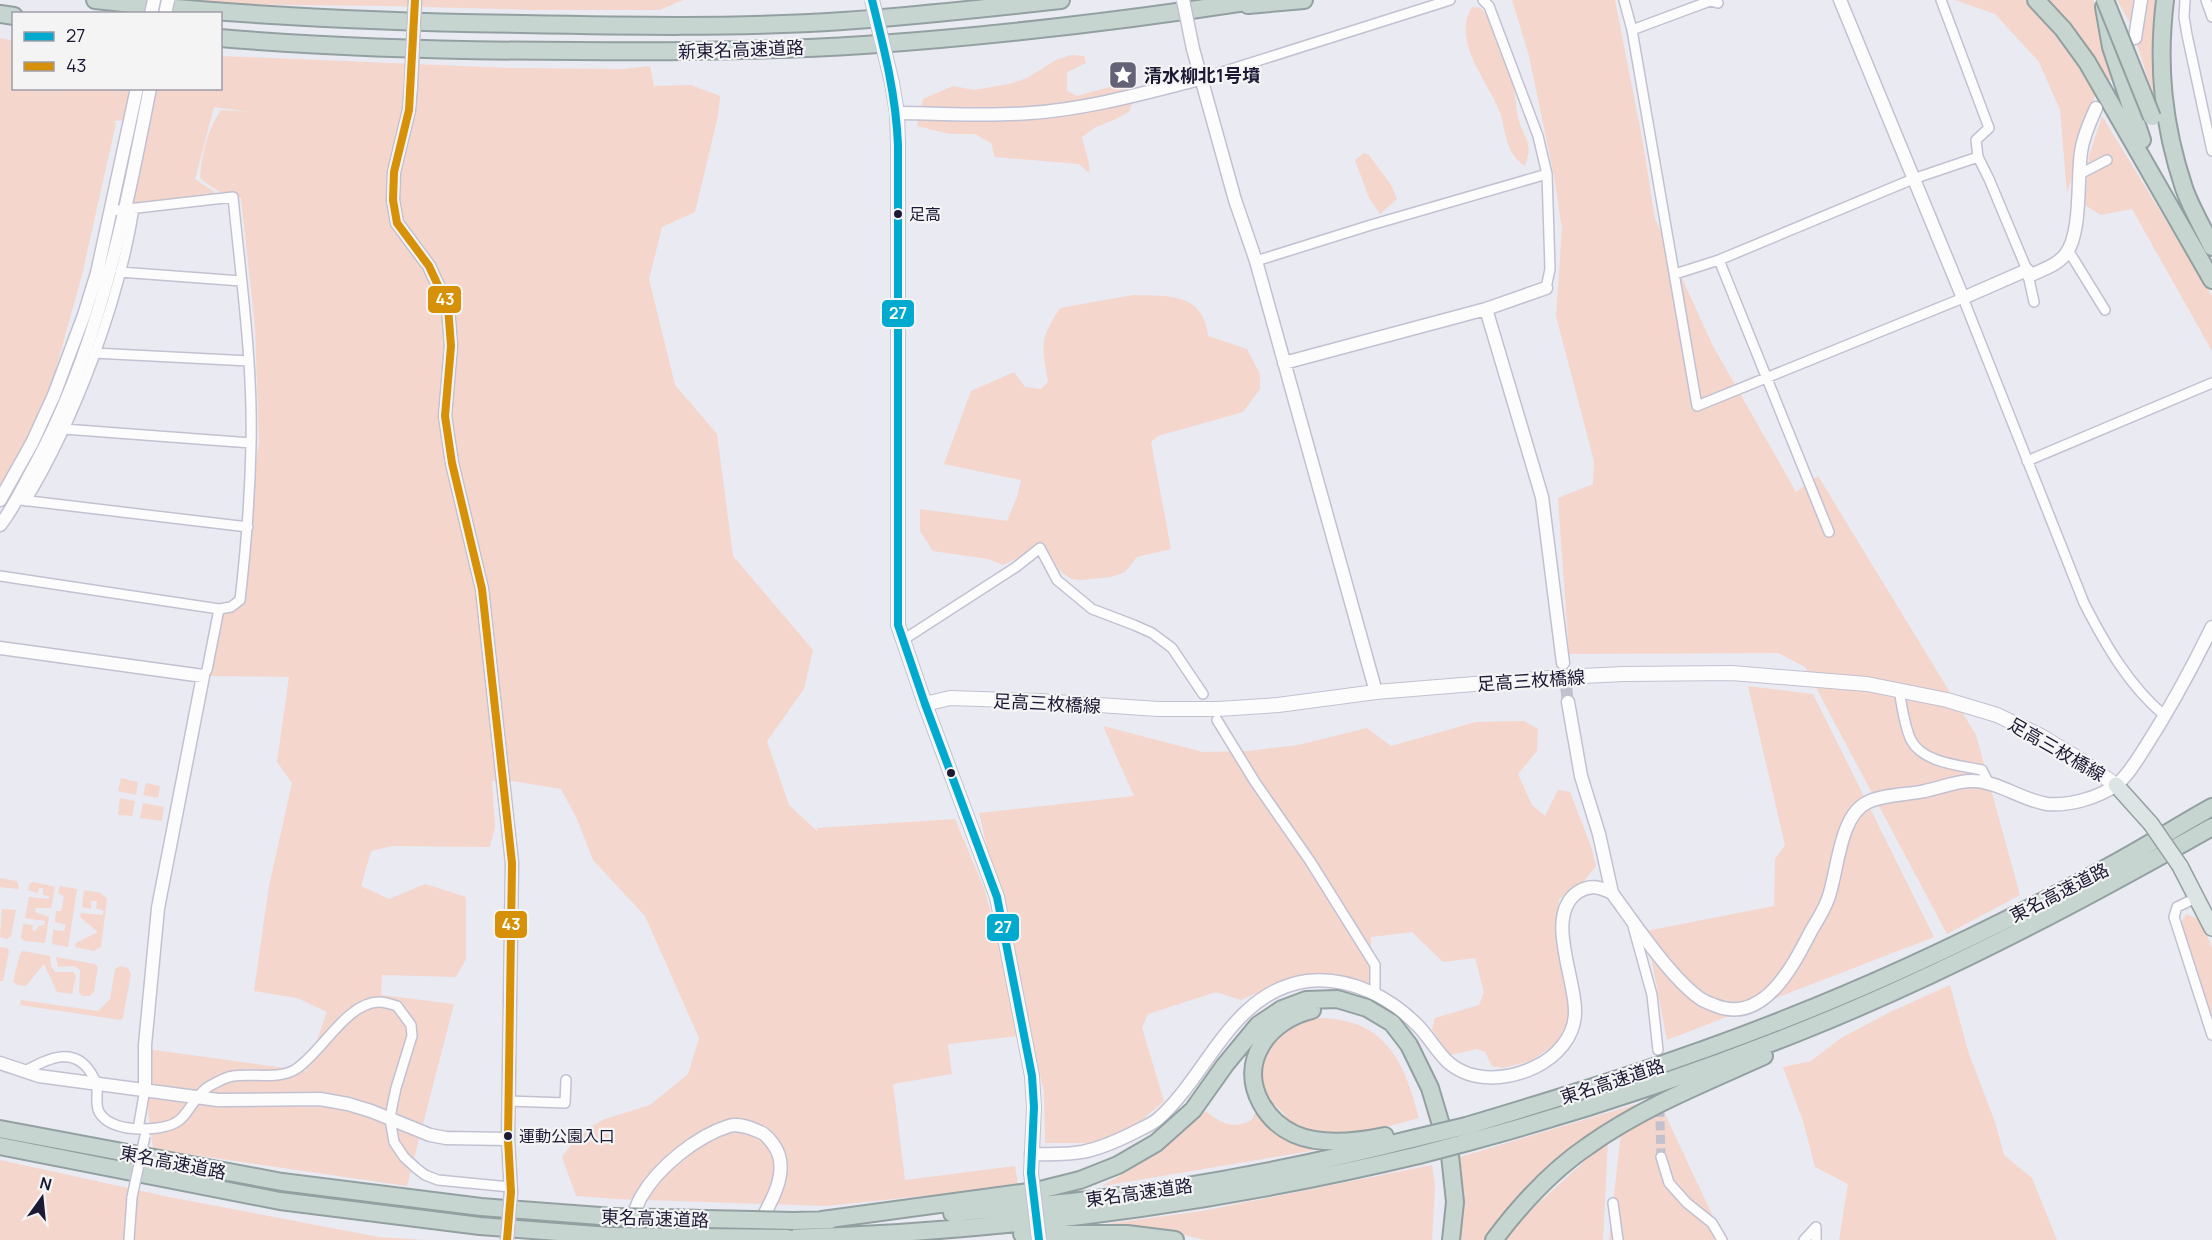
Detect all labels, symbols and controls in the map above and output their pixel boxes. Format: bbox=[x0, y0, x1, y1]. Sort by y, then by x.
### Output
legend bbox=[12, 12, 222, 90]
text: 27 bbox=[66, 23, 85, 47]
street label: 新東名高速道路 bbox=[678, 35, 804, 63]
text: 43 bbox=[66, 53, 87, 77]
place icon: 清水柳北1号墳 bbox=[1107, 59, 1139, 91]
place label: 清水柳北1号墳 bbox=[1144, 63, 1260, 87]
place label: 足高 bbox=[909, 203, 941, 225]
marker: 足高 bbox=[892, 208, 904, 220]
line badge: 43 bbox=[427, 285, 462, 314]
text: 43 bbox=[435, 288, 455, 310]
line badge: 27 bbox=[881, 299, 915, 328]
text: 27 bbox=[889, 302, 907, 324]
street label: 足高三枚橋線 bbox=[1476, 664, 1586, 696]
street label: 足高三枚橋線 bbox=[992, 688, 1102, 718]
street label: 足高三枚橋線 bbox=[2004, 712, 2110, 786]
unlabelled marker bbox=[945, 767, 957, 779]
street label: 東名高速道路 bbox=[2005, 857, 2113, 927]
line badge: 43 bbox=[494, 910, 528, 939]
text: 43 bbox=[501, 913, 521, 935]
line badge: 27 bbox=[986, 913, 1020, 942]
text: 27 bbox=[994, 916, 1012, 938]
street label: 東名高速道路 bbox=[1557, 1053, 1667, 1109]
place label: 運動公園入口 bbox=[519, 1125, 615, 1147]
marker: 運動公園入口 bbox=[502, 1130, 514, 1142]
street label: 東名高速道路 bbox=[118, 1140, 228, 1184]
north arrow bbox=[12, 1168, 72, 1228]
text: N bbox=[37, 1171, 54, 1196]
street label: 東名高速道路 bbox=[1084, 1173, 1194, 1211]
street label: 東名高速道路 bbox=[601, 1204, 709, 1232]

